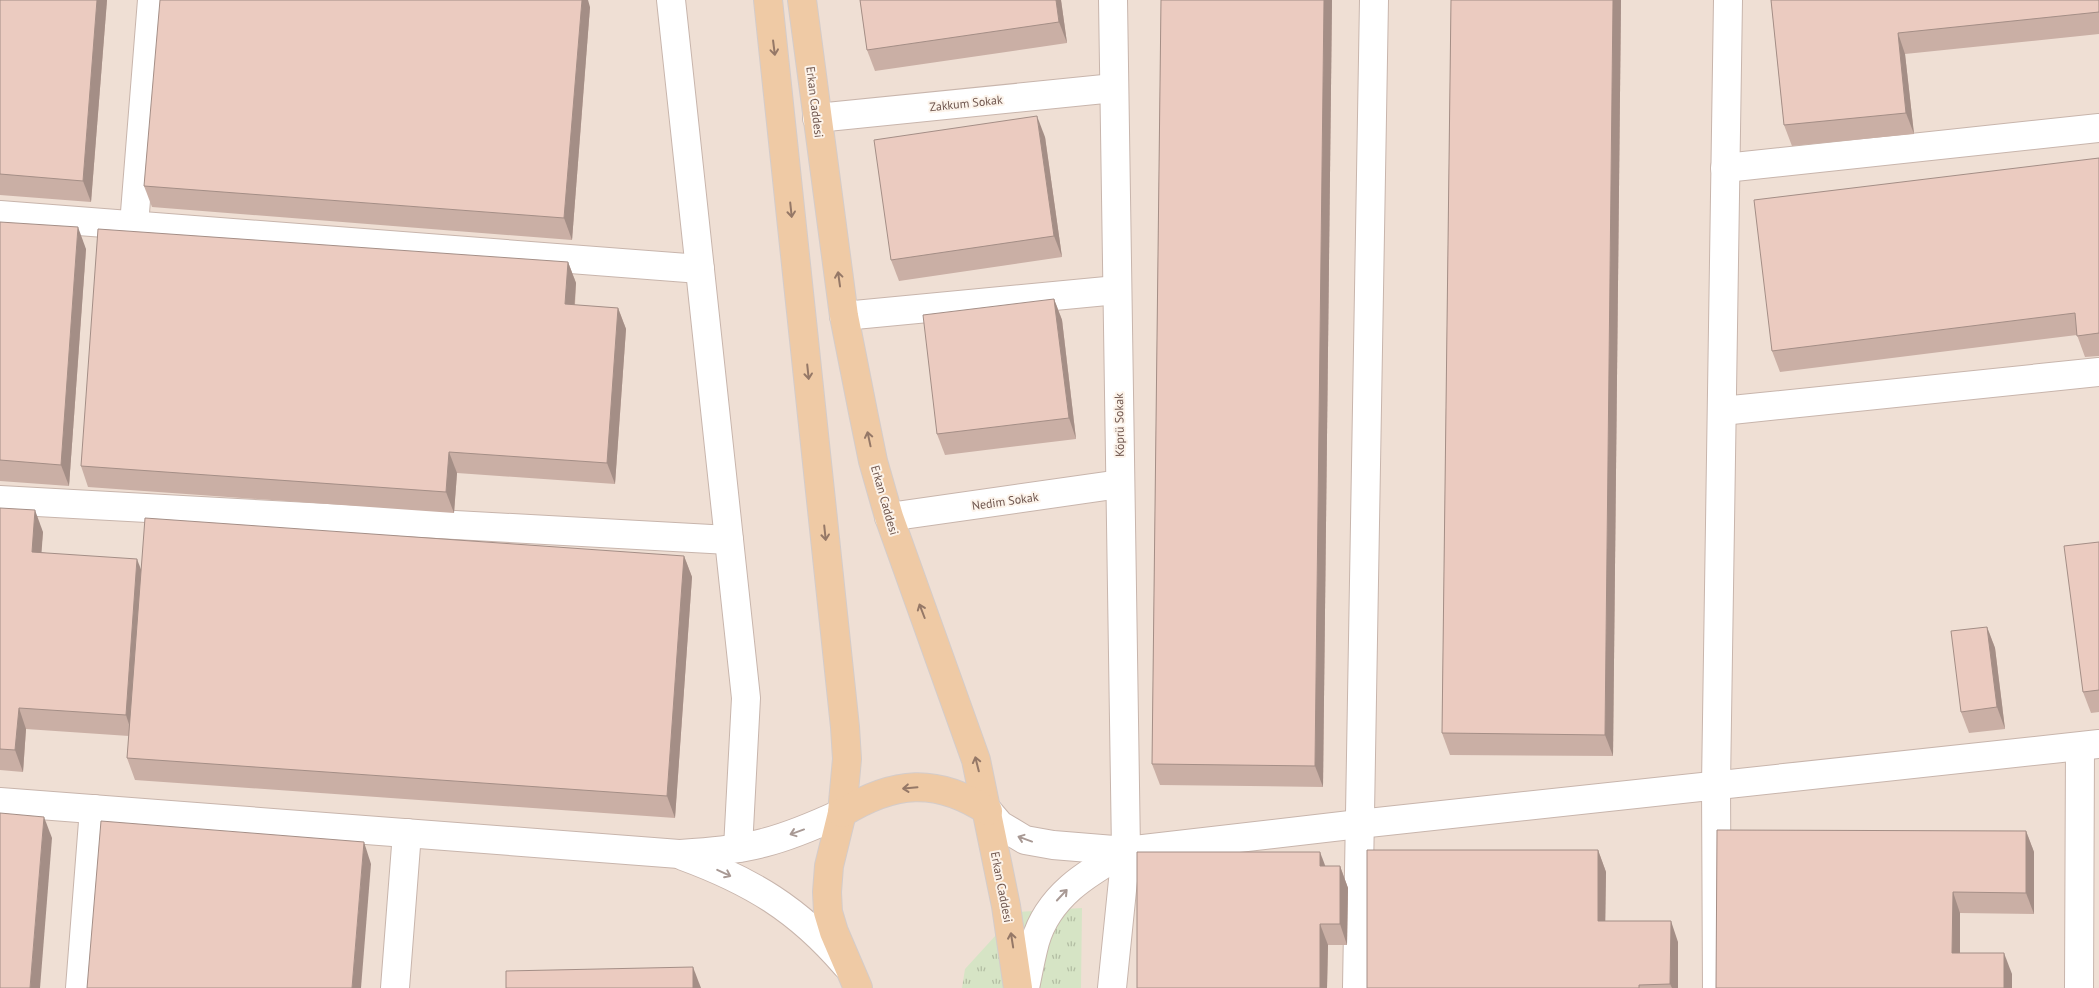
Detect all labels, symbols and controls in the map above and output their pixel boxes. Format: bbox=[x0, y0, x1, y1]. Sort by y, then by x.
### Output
one-way arrow bbox=[769, 40, 779, 56]
street label: Erkan Caddesi bbox=[803, 65, 827, 139]
street label: Zakkum Sokak bbox=[929, 92, 1004, 114]
one-way arrow bbox=[786, 202, 796, 218]
one-way arrow bbox=[834, 272, 844, 288]
one-way arrow bbox=[803, 363, 813, 379]
street label: Köprü Sokak bbox=[1111, 393, 1127, 457]
one-way arrow bbox=[864, 432, 873, 448]
street label: Erkan Caddesi bbox=[868, 463, 902, 537]
street label: Nedim Sokak bbox=[971, 489, 1039, 513]
one-way arrow bbox=[820, 525, 830, 541]
one-way arrow bbox=[917, 604, 926, 619]
one-way arrow bbox=[972, 756, 981, 772]
one-way arrow bbox=[902, 783, 918, 793]
one-way arrow bbox=[790, 828, 806, 837]
one-way arrow bbox=[1018, 834, 1034, 843]
street label: Erkan Caddesi bbox=[988, 850, 1016, 924]
one-way arrow bbox=[716, 869, 731, 878]
one-way arrow bbox=[1056, 889, 1067, 902]
one-way arrow bbox=[1006, 932, 1016, 948]

